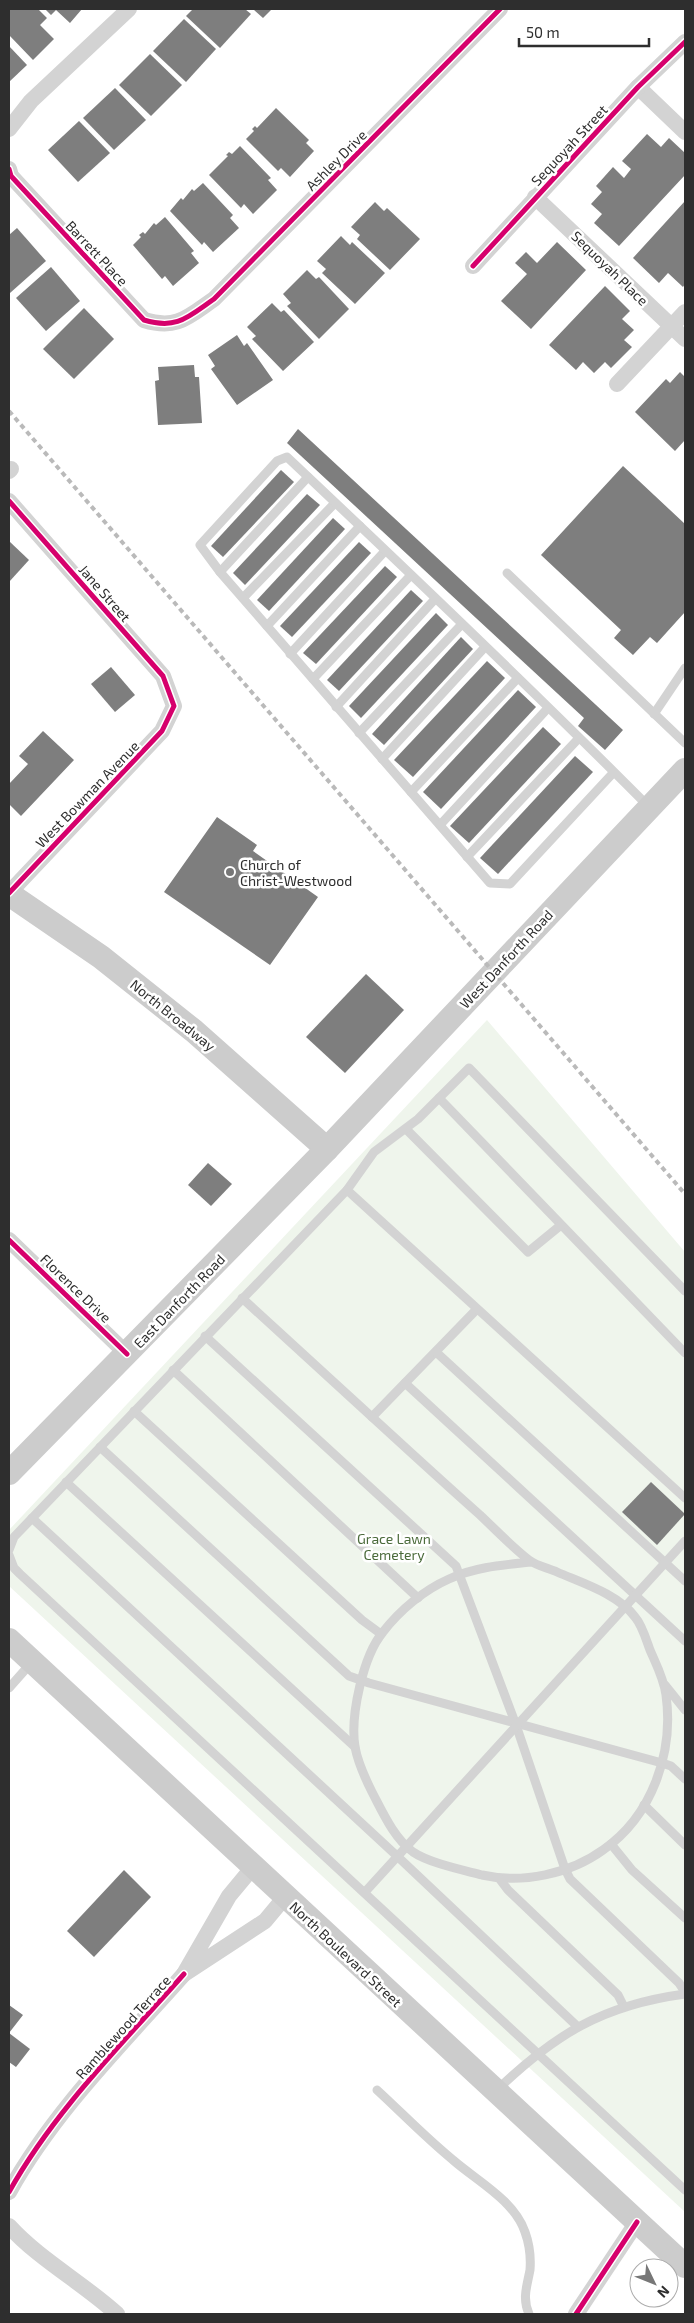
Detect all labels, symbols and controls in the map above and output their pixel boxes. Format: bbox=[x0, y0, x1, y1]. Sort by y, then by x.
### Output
scale bar bbox=[519, 15, 649, 47]
text: 50 m bbox=[526, 23, 560, 41]
street label: Sequoyah Street bbox=[527, 101, 611, 189]
street label: Ashley Drive bbox=[302, 126, 370, 194]
street label: Barrett Place bbox=[62, 217, 132, 289]
street label: Sequoyah Place bbox=[568, 227, 652, 309]
street label: Jane Street bbox=[76, 561, 134, 625]
street label: West Bowman Avenue bbox=[32, 737, 142, 851]
place label: Church of Christ-Westwood bbox=[240, 856, 352, 889]
marker: Church of Christ-Westwood bbox=[224, 866, 236, 878]
street label: West Danforth Road bbox=[456, 906, 556, 1012]
street label: North Broadway bbox=[127, 976, 219, 1055]
street label: Florence Drive bbox=[37, 1250, 115, 1326]
street label: East Danforth Road bbox=[130, 1251, 228, 1351]
park label: Grace Lawn Cemetery bbox=[357, 1530, 431, 1563]
street label: North Boulevard Street bbox=[287, 1898, 405, 2010]
street label: Ramblewood Terrace bbox=[72, 1972, 174, 2082]
north arrow bbox=[629, 2258, 679, 2308]
text: N bbox=[654, 2283, 674, 2302]

